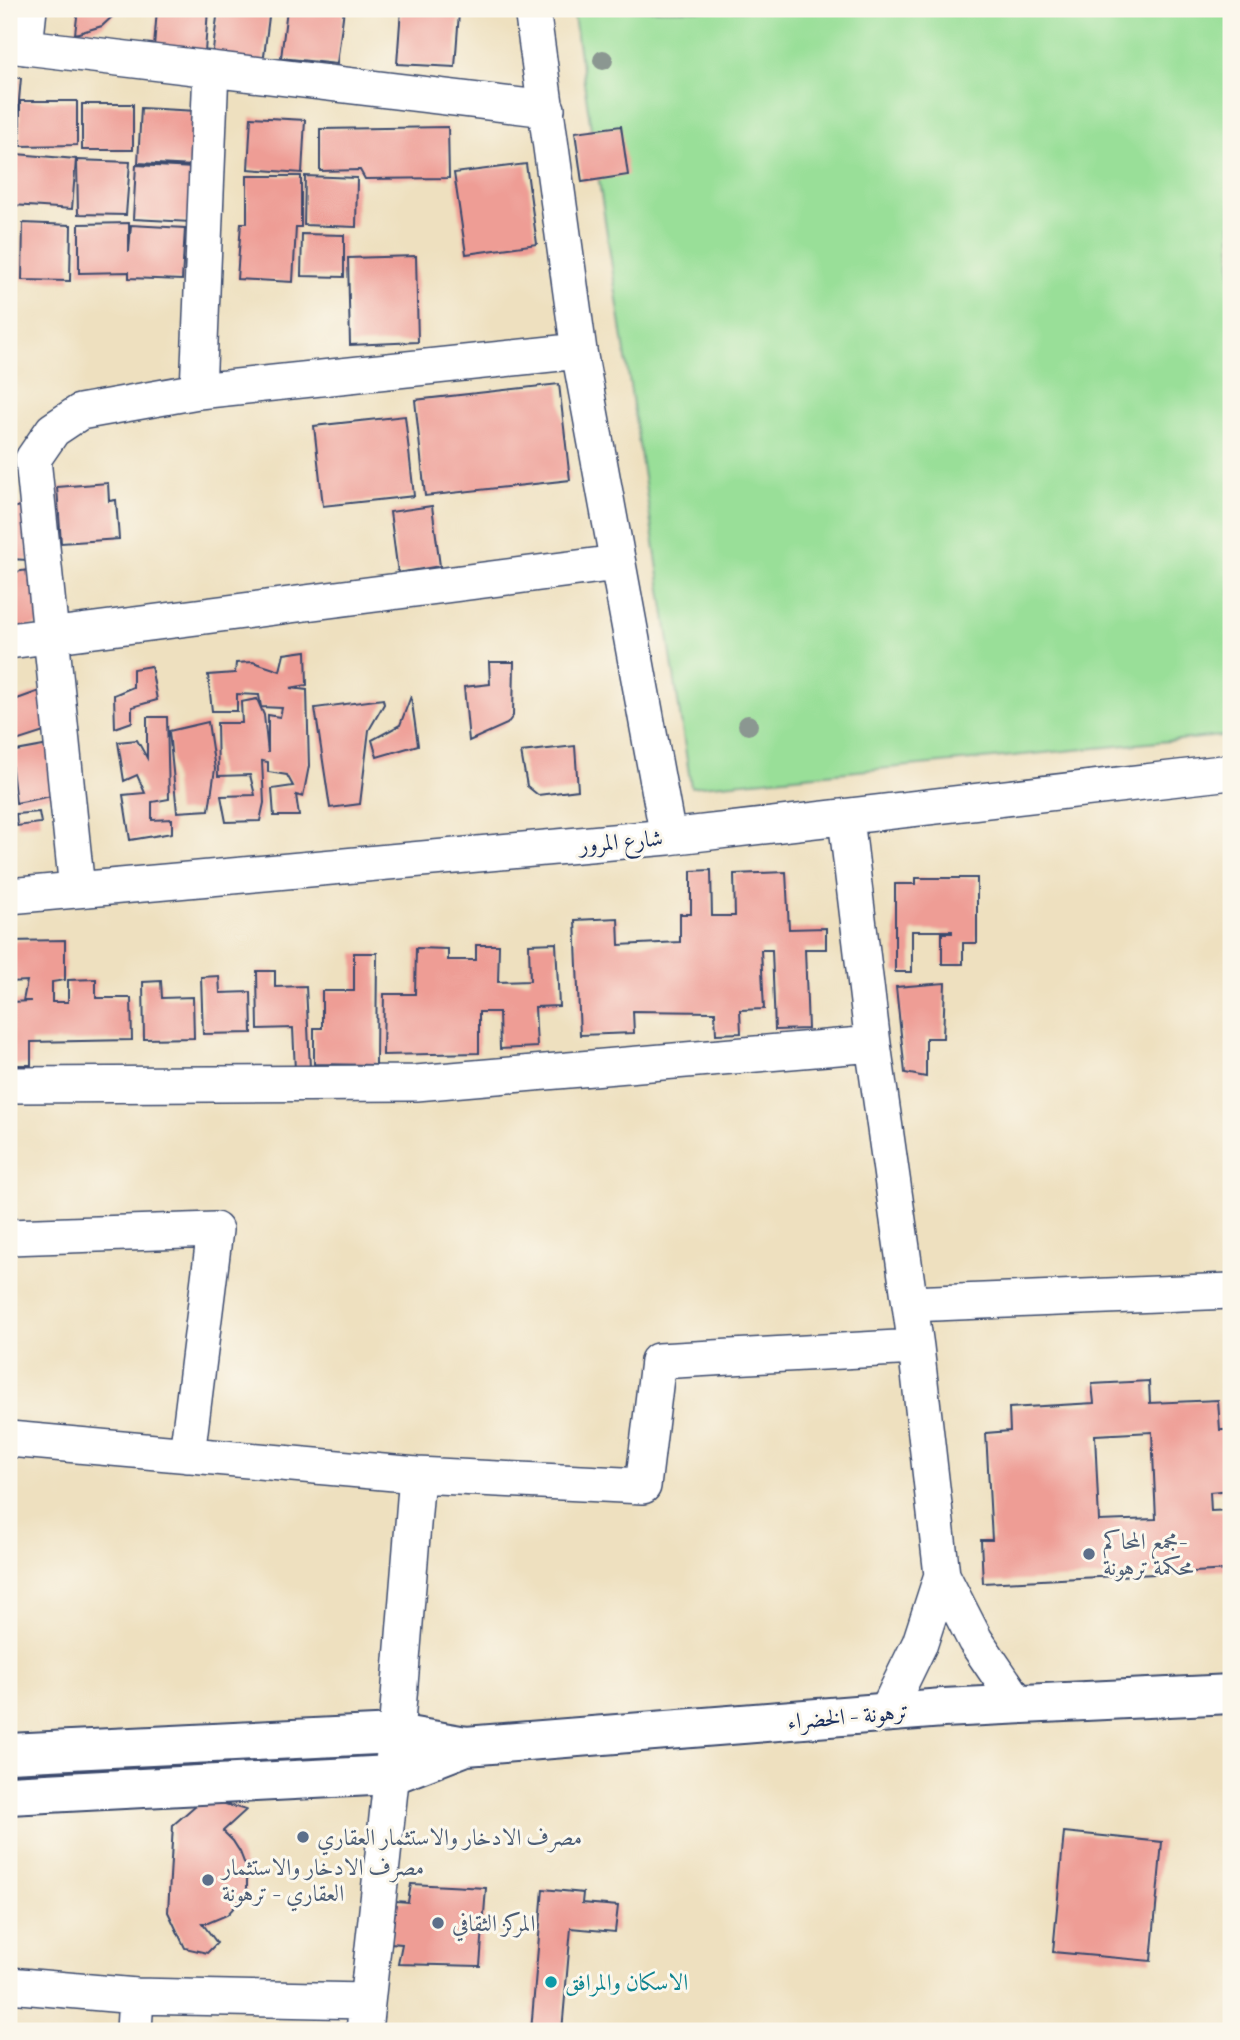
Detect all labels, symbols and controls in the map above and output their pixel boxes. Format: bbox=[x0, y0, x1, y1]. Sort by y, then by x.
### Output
street label: شارع المرور bbox=[576, 824, 665, 865]
place label: مجمع المحاكم- محكمة ترهونة bbox=[1103, 1528, 1194, 1582]
marker: مجمع المحاكم- محكمة ترهونة bbox=[1081, 1546, 1097, 1562]
street label: ترهونة - الخضراء bbox=[786, 1698, 910, 1737]
place label: مصرف الادخار والاستثمار العقاري bbox=[317, 1824, 582, 1856]
marker: مصرف الادخار والاستثمار العقاري bbox=[295, 1829, 311, 1845]
place label: مصرف الادخار والاستثمار العقاري - ترهونة bbox=[220, 1854, 424, 1912]
marker: مصرف الادخار والاستثمار العقاري - ترهونة bbox=[200, 1872, 216, 1888]
place label: المركز الثقافي bbox=[452, 1910, 535, 1942]
marker: المركز الثقافي bbox=[430, 1915, 446, 1931]
place label: الاسكان والمرافق bbox=[565, 1969, 688, 1997]
marker: الاسكان والمرافق bbox=[543, 1974, 559, 1990]

